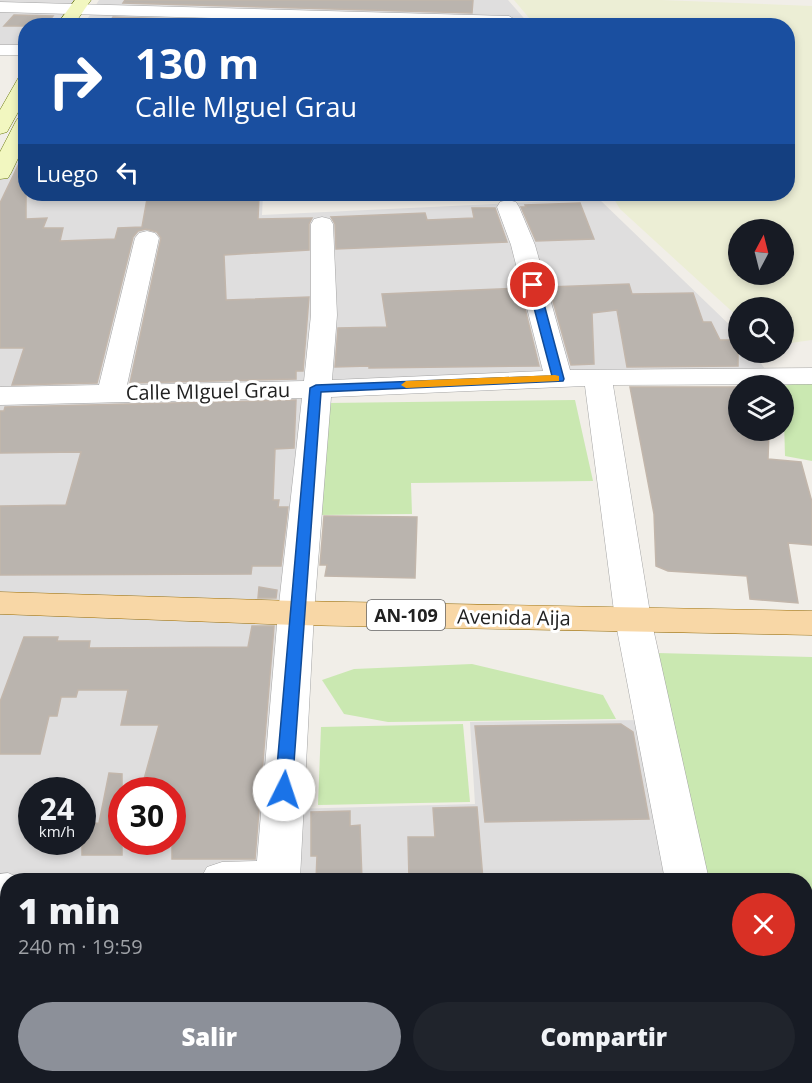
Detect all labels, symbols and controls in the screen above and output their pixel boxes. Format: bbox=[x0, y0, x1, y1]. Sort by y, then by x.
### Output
text: 130 m bbox=[135, 34, 259, 91]
icon: right bbox=[36, 42, 114, 120]
text: Calle MIguel Grau bbox=[135, 88, 357, 125]
icon: left bbox=[111, 156, 144, 189]
text: Luego bbox=[36, 158, 99, 188]
north arrow bbox=[728, 219, 794, 285]
map controls bbox=[728, 219, 794, 441]
pin bbox=[507, 259, 558, 310]
icon: arrive bbox=[516, 268, 549, 301]
button: search bbox=[728, 297, 794, 363]
button: layers bbox=[728, 375, 794, 441]
street label: Calle MIguel Grau bbox=[126, 376, 290, 406]
road number: AN-109 bbox=[367, 600, 445, 630]
street label: Avenida Aija bbox=[457, 603, 571, 631]
position arrow bbox=[252, 758, 316, 822]
speed limit sign: 30 bbox=[108, 777, 186, 855]
text: 24 bbox=[40, 788, 74, 829]
text: km/h bbox=[39, 821, 75, 841]
text: 1 min bbox=[18, 886, 120, 935]
button: close bbox=[732, 893, 795, 956]
text: 240 m · 19:59 bbox=[18, 933, 143, 960]
button: Salir bbox=[18, 1002, 401, 1071]
button: Compartir bbox=[413, 1002, 795, 1071]

